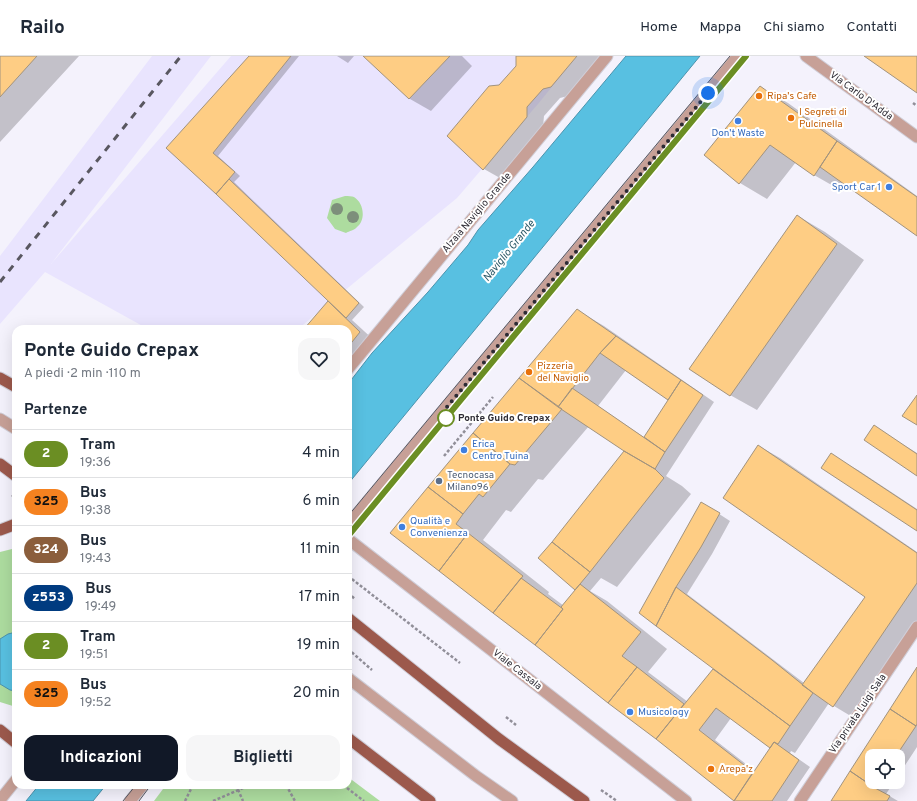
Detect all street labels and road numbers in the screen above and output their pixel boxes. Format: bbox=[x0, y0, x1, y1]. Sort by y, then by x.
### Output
street label: Via Carlo D'Adda bbox=[827, 69, 895, 123]
street label: Alzaia Naviglio Grande bbox=[440, 170, 514, 256]
street label: Viale Cassala bbox=[490, 647, 544, 693]
street label: Via privata Luigi Sala bbox=[826, 672, 890, 756]

